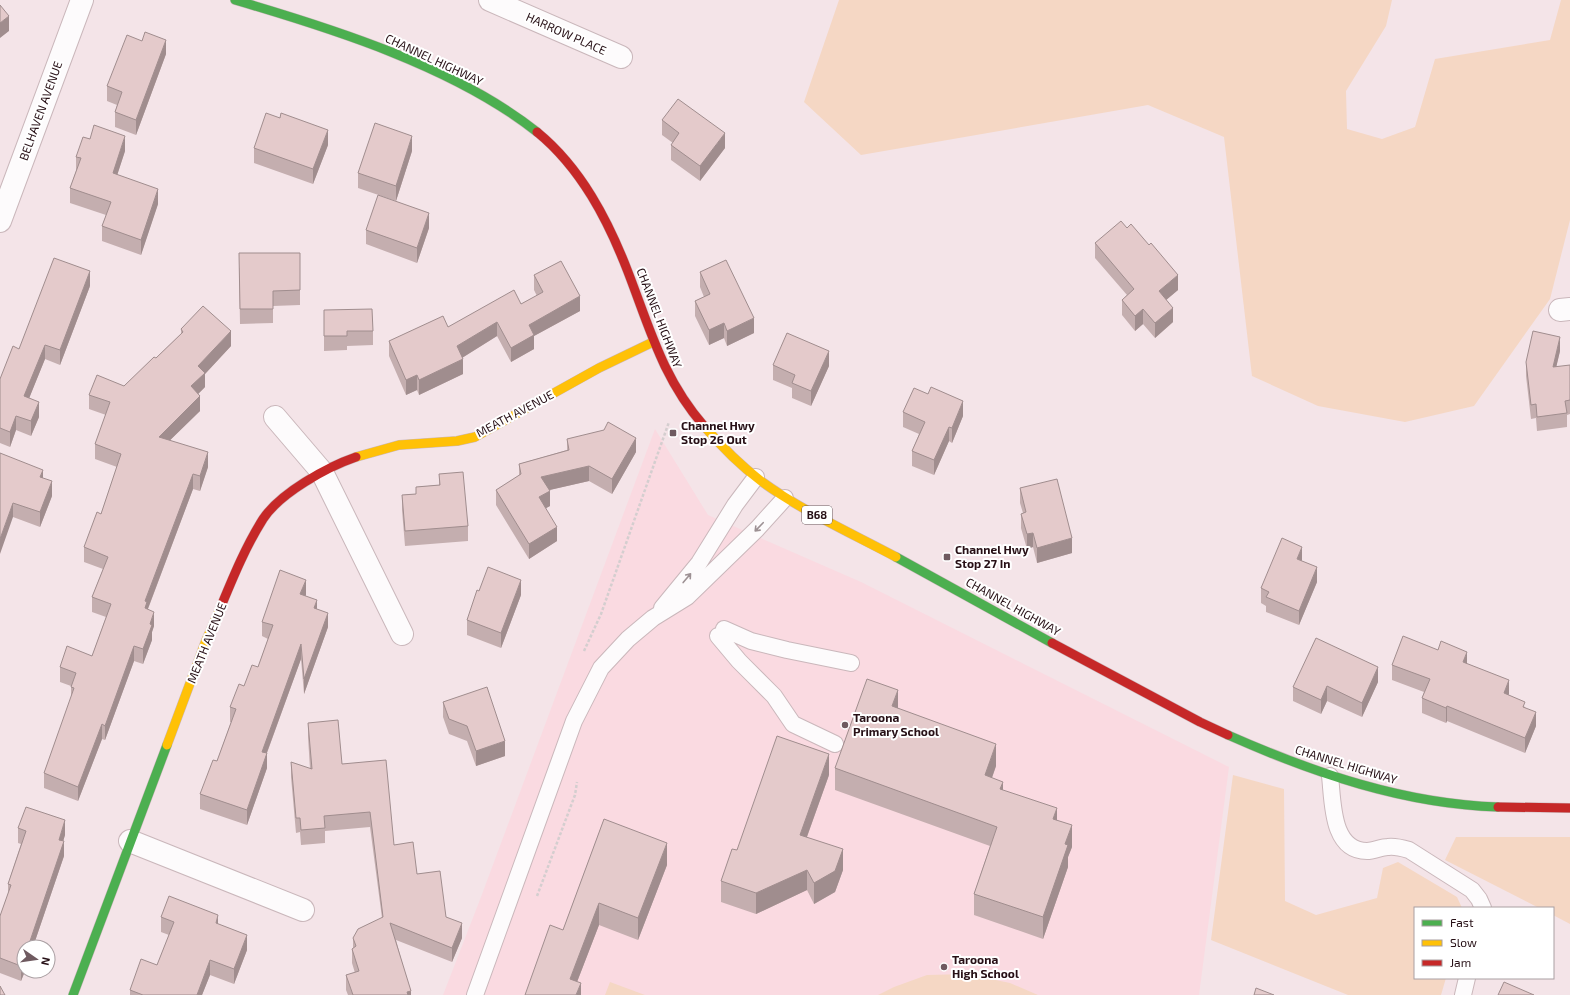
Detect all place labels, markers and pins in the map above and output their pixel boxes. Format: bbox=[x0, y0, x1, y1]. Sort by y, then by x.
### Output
place label: Channel Hwy Stop 26 Out bbox=[681, 418, 755, 446]
marker: Channel Hwy Stop 26 Out bbox=[668, 428, 678, 438]
place label: Channel Hwy Stop 27 In bbox=[955, 542, 1029, 570]
marker: Channel Hwy Stop 27 In bbox=[942, 552, 952, 562]
place label: Taroona Primary School bbox=[853, 710, 939, 739]
marker: Taroona Primary School bbox=[840, 720, 850, 730]
place label: Taroona High School bbox=[952, 952, 1019, 980]
marker: Taroona High School bbox=[939, 962, 949, 972]

